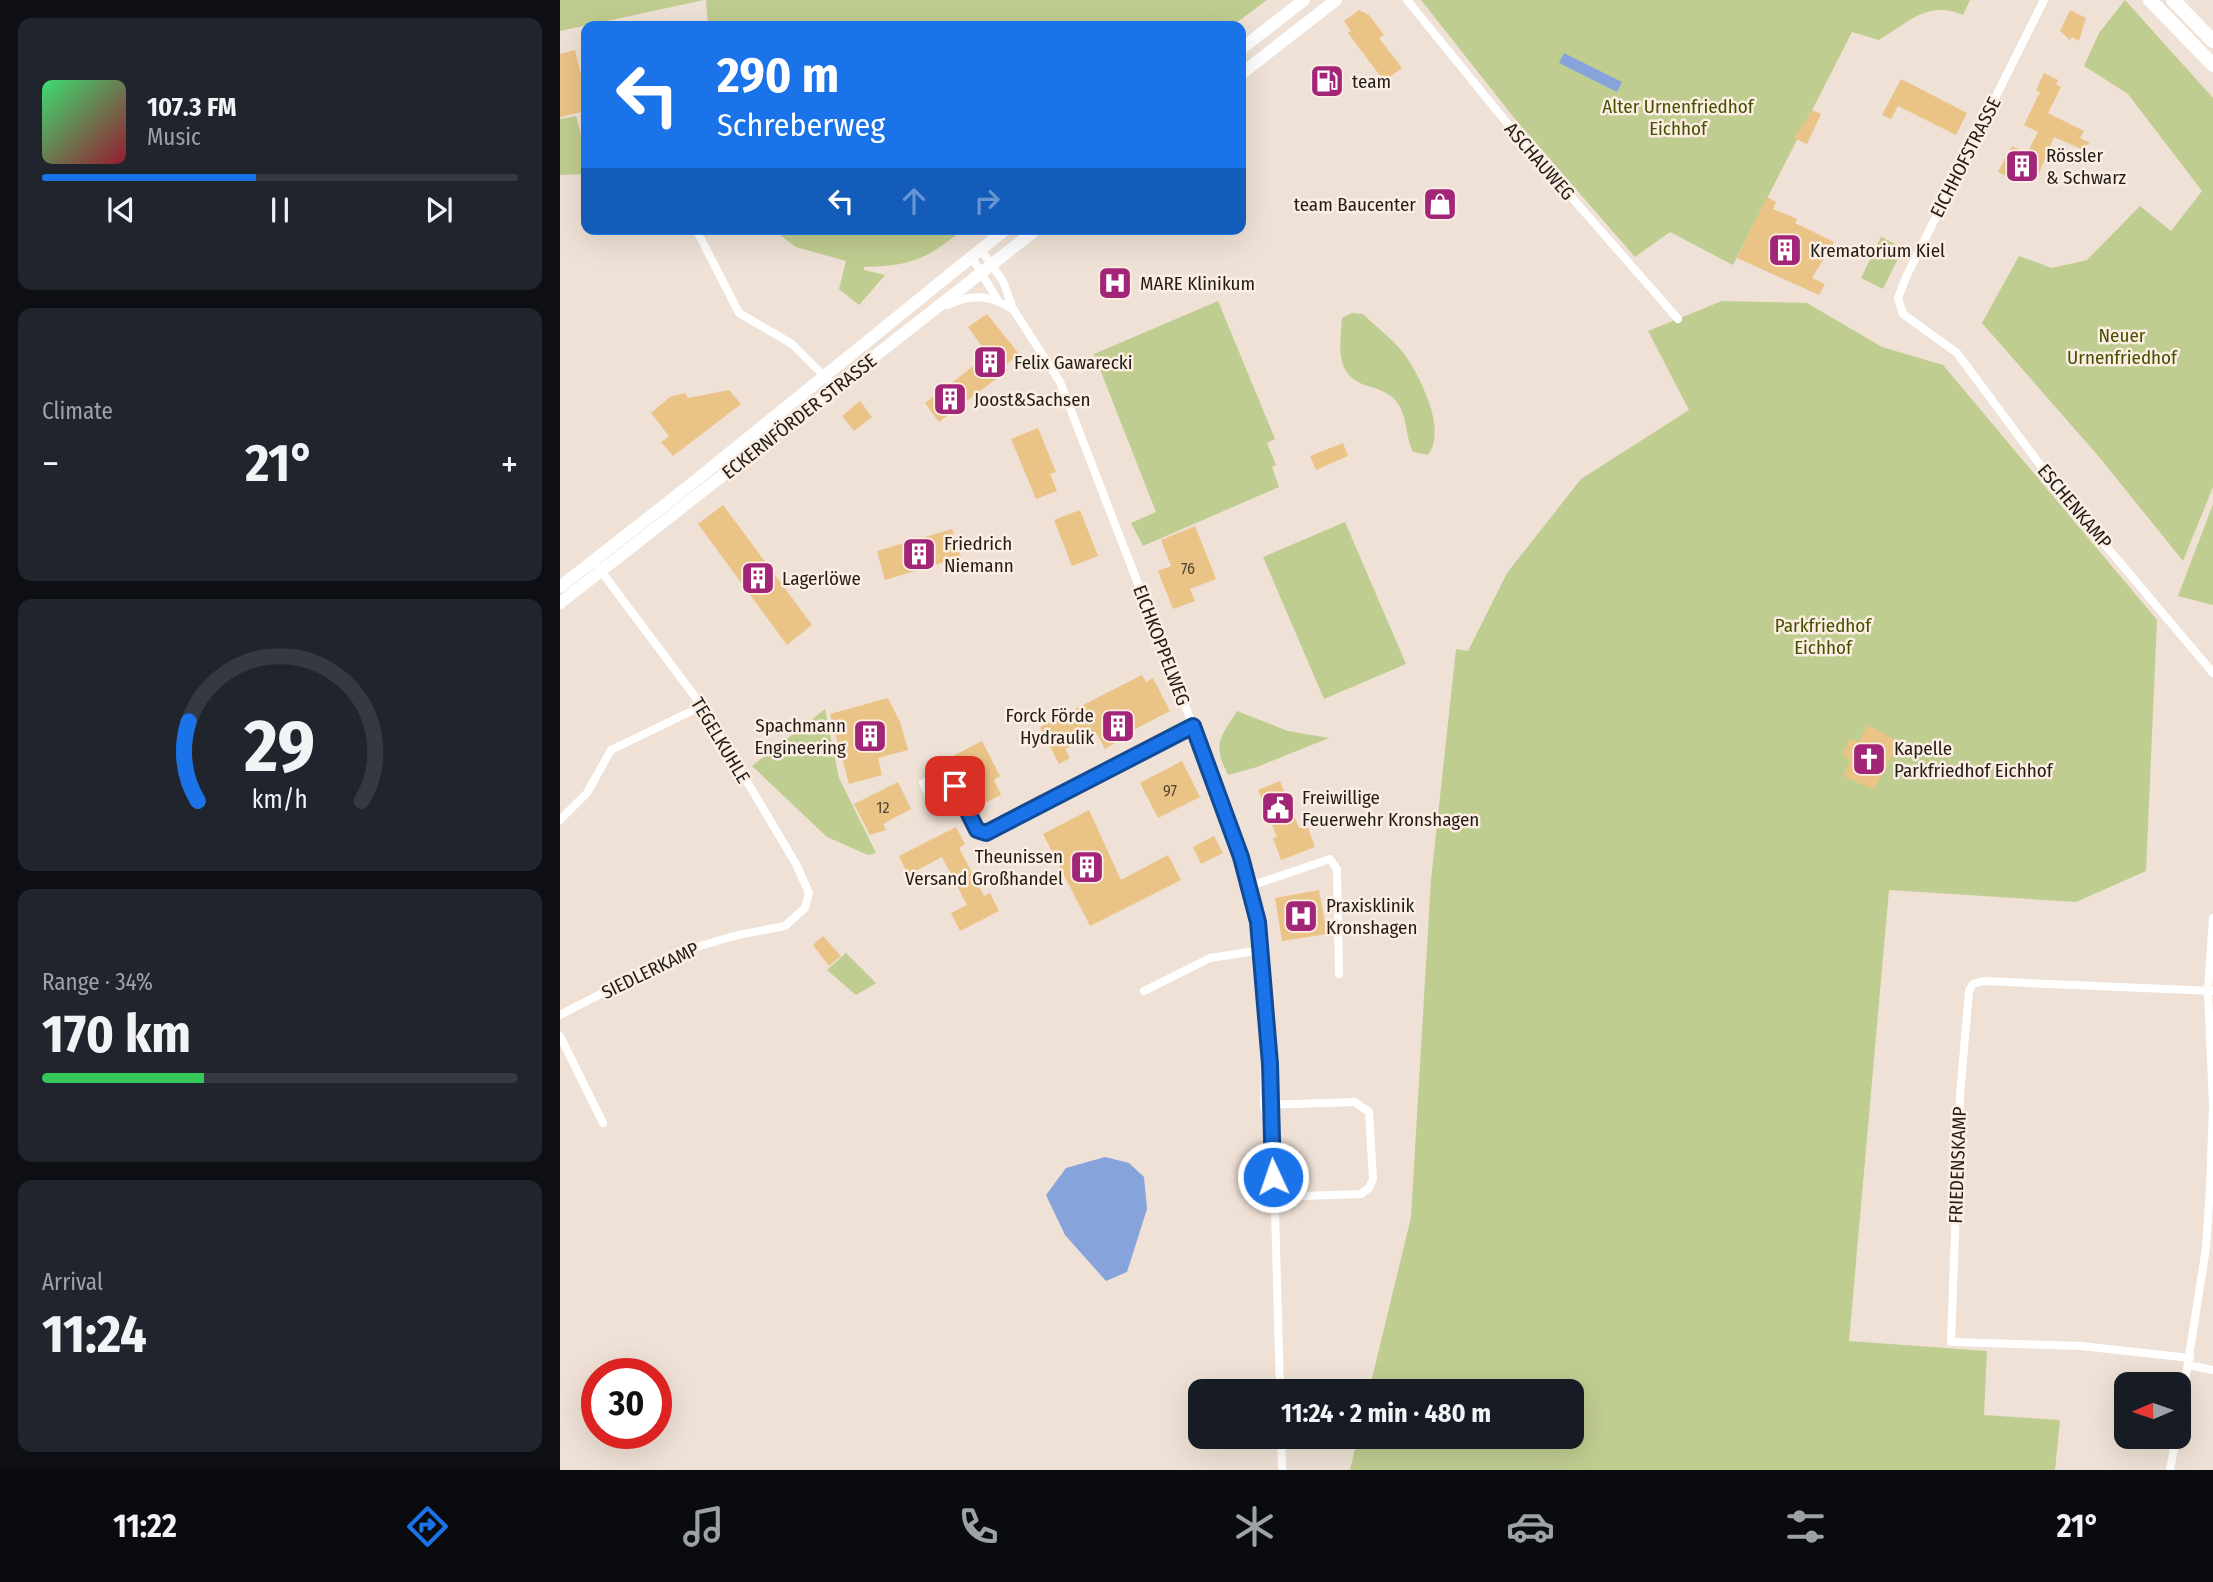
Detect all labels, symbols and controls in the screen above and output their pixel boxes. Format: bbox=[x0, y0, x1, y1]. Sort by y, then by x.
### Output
text: 290 m bbox=[717, 46, 839, 105]
icon: left bbox=[602, 49, 693, 140]
fuel station icon: team bbox=[1308, 62, 1346, 100]
place label: team bbox=[1352, 70, 1391, 93]
text: 107.3 FM bbox=[147, 92, 236, 123]
street label: EICHHOFSTRASSE bbox=[1925, 93, 2006, 221]
park label: Alter Urnenfriedhof Eichhof bbox=[1602, 95, 1755, 140]
text: Schreberweg bbox=[717, 106, 885, 144]
street label: ASCHAUWEG bbox=[1500, 118, 1580, 205]
text: Music bbox=[147, 123, 201, 151]
place label: Rössler & Schwarz bbox=[2046, 144, 2127, 189]
building icon: Rössler & Schwarz bbox=[2003, 147, 2041, 185]
icon: left bbox=[822, 182, 860, 220]
icon: ahead bbox=[895, 182, 933, 220]
icon: right bbox=[968, 182, 1006, 220]
shop icon: team Baucenter bbox=[1421, 185, 1459, 223]
icon: previous bbox=[102, 191, 140, 229]
icon: pause bbox=[261, 191, 299, 229]
icon: next bbox=[420, 191, 458, 229]
place label: team Baucenter bbox=[1294, 193, 1416, 216]
building icon: Krematorium Kiel bbox=[1766, 231, 1804, 269]
place label: Krematorium Kiel bbox=[1810, 239, 1945, 262]
hospital icon: MARE Klinikum bbox=[1096, 264, 1134, 302]
place label: MARE Klinikum bbox=[1140, 272, 1255, 295]
park label: Neuer Urnenfriedhof bbox=[2067, 324, 2178, 369]
building icon: Felix Gawarecki bbox=[971, 343, 1009, 381]
street label: ECKERNFÖRDER STRASSE bbox=[717, 349, 881, 484]
place label: Felix Gawarecki bbox=[1014, 351, 1133, 374]
building icon: Joost&Sachsen bbox=[931, 380, 969, 418]
place label: Joost&Sachsen bbox=[974, 388, 1091, 411]
text: Climate bbox=[42, 397, 113, 425]
text: 21° bbox=[245, 432, 315, 495]
text: − bbox=[42, 441, 59, 487]
text: + bbox=[501, 441, 518, 487]
street label: ESCHENKAMP bbox=[2033, 459, 2117, 553]
place label: Friedrich Niemann bbox=[944, 532, 1014, 577]
building icon: Friedrich Niemann bbox=[900, 535, 938, 573]
building icon: Lagerlöwe bbox=[739, 559, 777, 597]
house number: 76 bbox=[1181, 559, 1195, 578]
place label: Lagerlöwe bbox=[782, 567, 861, 590]
street label: EICHKOPPELWEG bbox=[1128, 582, 1195, 709]
park label: Parkfriedhof Eichhof bbox=[1775, 614, 1872, 659]
street label: TEGELKUHLE bbox=[686, 693, 755, 787]
text: 29 bbox=[244, 703, 315, 790]
place label: Forck Förde Hydraulik bbox=[1005, 704, 1094, 749]
building icon: Forck Förde Hydraulik bbox=[1099, 707, 1137, 745]
place label: Spachmann Engineering bbox=[754, 714, 846, 759]
building icon: Spachmann Engineering bbox=[851, 717, 889, 755]
place label: Kapelle Parkfriedhof Eichhof bbox=[1894, 737, 2054, 782]
church icon: Kapelle Parkfriedhof Eichhof bbox=[1850, 740, 1888, 778]
pin bbox=[925, 756, 985, 816]
icon: arrive bbox=[936, 767, 974, 805]
house number: 97 bbox=[1163, 781, 1178, 800]
text: km/h bbox=[252, 785, 308, 815]
place label: Freiwillige Feuerwehr Kronshagen bbox=[1302, 786, 1479, 831]
public building icon: Freiwillige Feuerwehr Kronshagen bbox=[1259, 789, 1297, 827]
house number: 12 bbox=[876, 798, 890, 817]
place label: Theunissen Versand Großhandel bbox=[905, 845, 1063, 890]
building icon: Theunissen Versand Großhandel bbox=[1068, 848, 1106, 886]
place label: Praxisklinik Kronshagen bbox=[1326, 894, 1417, 939]
hospital icon: Praxisklinik Kronshagen bbox=[1282, 897, 1320, 935]
street label: SIEDLERKAMP bbox=[598, 937, 703, 1004]
text: Range · 34% bbox=[42, 968, 153, 996]
text: 170 km bbox=[42, 1003, 191, 1066]
street label: FRIEDENSKAMP bbox=[1944, 1106, 1971, 1224]
position arrow bbox=[1236, 1140, 1310, 1214]
text: Arrival bbox=[42, 1268, 103, 1296]
text: 11:24 bbox=[42, 1303, 147, 1366]
speed limit sign: 30 bbox=[581, 1358, 672, 1449]
north arrow bbox=[2114, 1372, 2191, 1449]
map controls bbox=[2114, 1372, 2191, 1449]
text: 11:24 · 2 min · 480 m bbox=[1281, 1398, 1491, 1429]
icon: directions bbox=[403, 1502, 452, 1551]
icon: music bbox=[679, 1502, 728, 1551]
icon: phone bbox=[954, 1502, 1003, 1551]
icon: climate bbox=[1230, 1502, 1279, 1551]
icon: car bbox=[1506, 1502, 1555, 1551]
icon: filters bbox=[1781, 1502, 1830, 1551]
text: 11:22 bbox=[113, 1507, 177, 1545]
text: 21° bbox=[2057, 1507, 2100, 1545]

